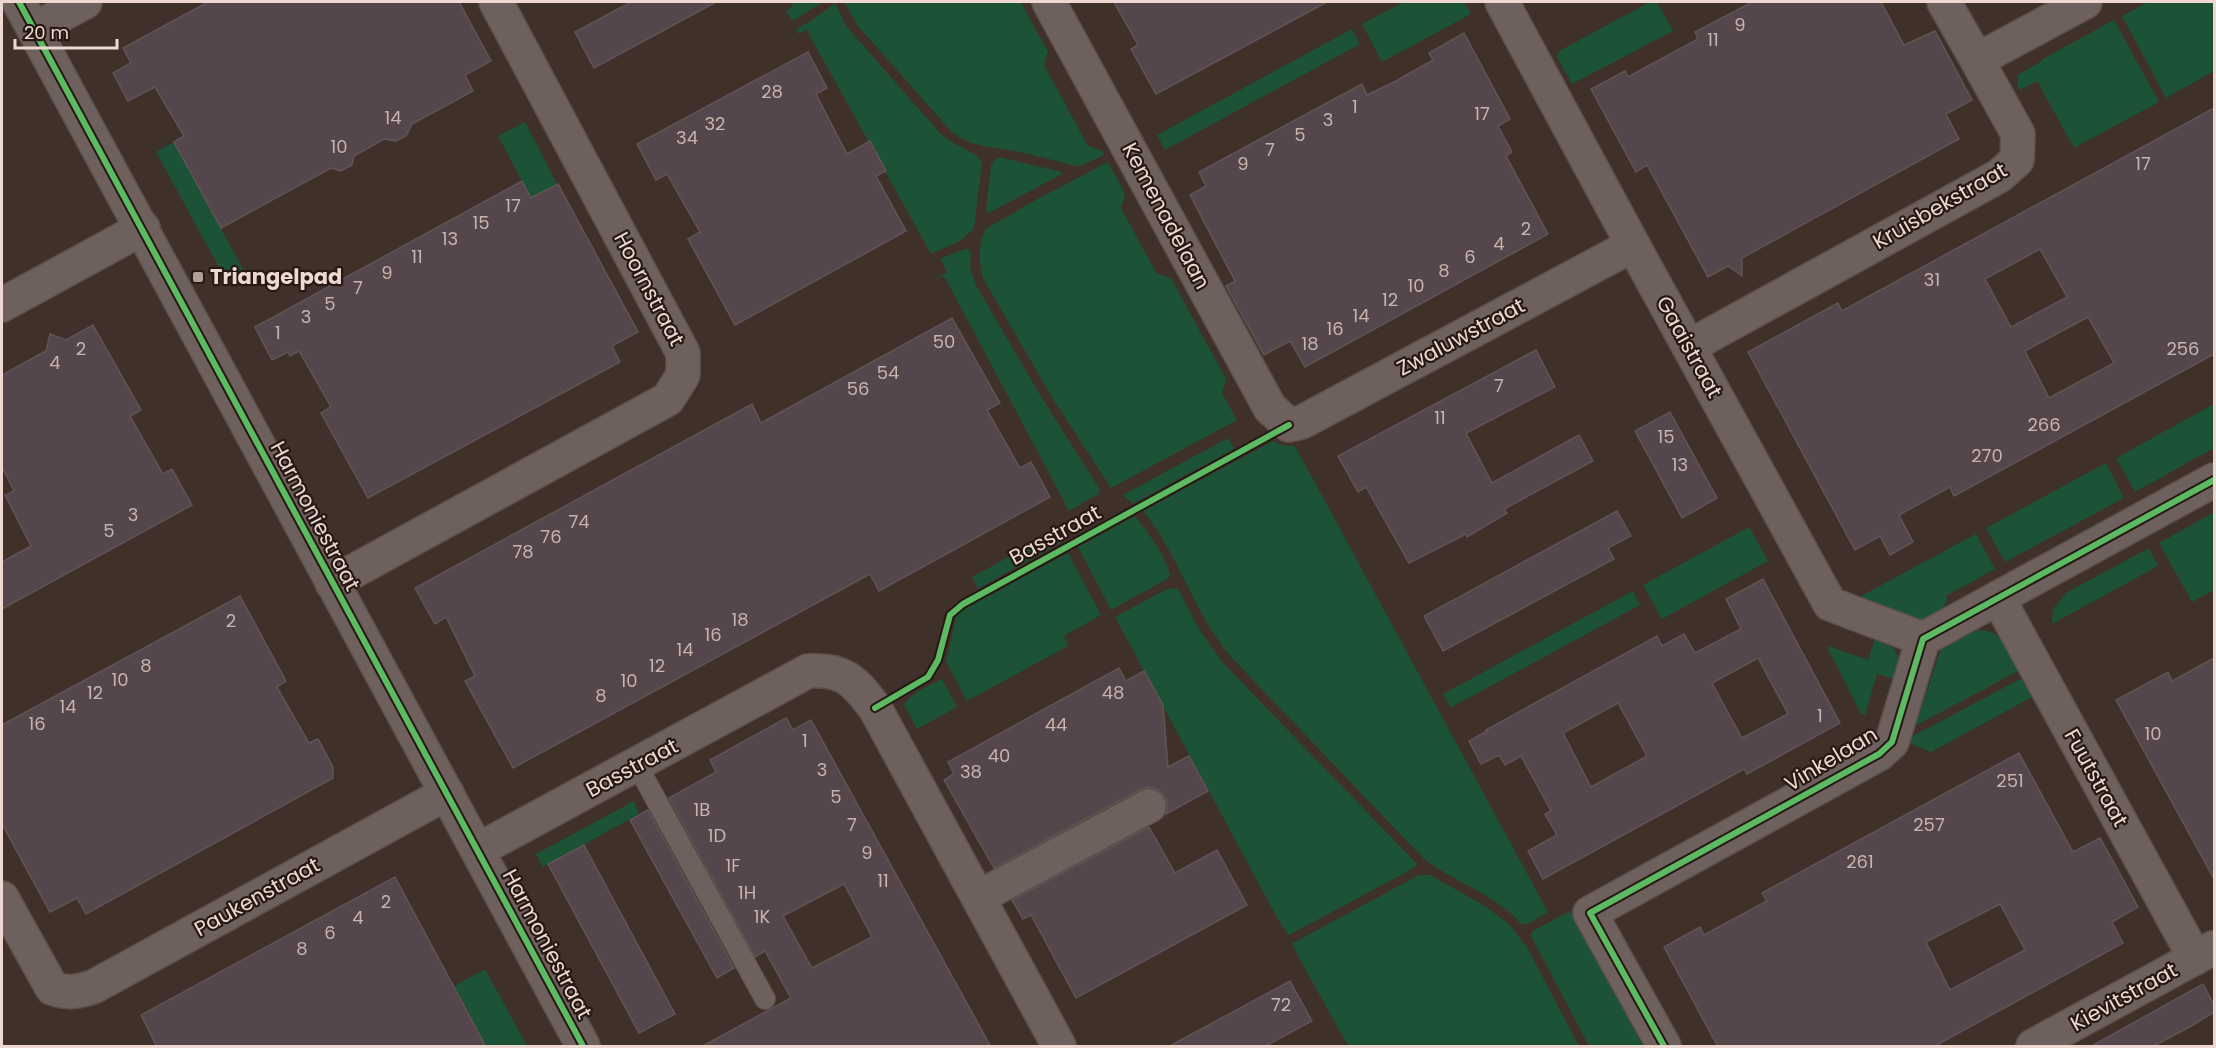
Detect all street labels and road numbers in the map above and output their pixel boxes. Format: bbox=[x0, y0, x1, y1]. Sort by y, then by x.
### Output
street label: Kemenadelaan bbox=[1116, 137, 1217, 294]
street label: Kruisbekstraat bbox=[1867, 155, 2012, 256]
street label: Hoornstraat bbox=[607, 227, 692, 351]
street label: Zwaluwstraat bbox=[1392, 291, 1530, 382]
street label: Gaaistraat bbox=[1650, 291, 1729, 403]
street label: Harmoniestraat bbox=[264, 436, 367, 596]
street label: Basstraat bbox=[1004, 498, 1106, 572]
street label: Vinkelaan bbox=[1779, 719, 1883, 798]
street label: Fuutstraat bbox=[2058, 724, 2135, 832]
street label: Basstraat bbox=[581, 731, 683, 804]
street label: Paukenstraat bbox=[189, 850, 325, 943]
street label: Harmoniestraat bbox=[496, 864, 599, 1024]
street label: Kievitstraat bbox=[2065, 955, 2182, 1038]

